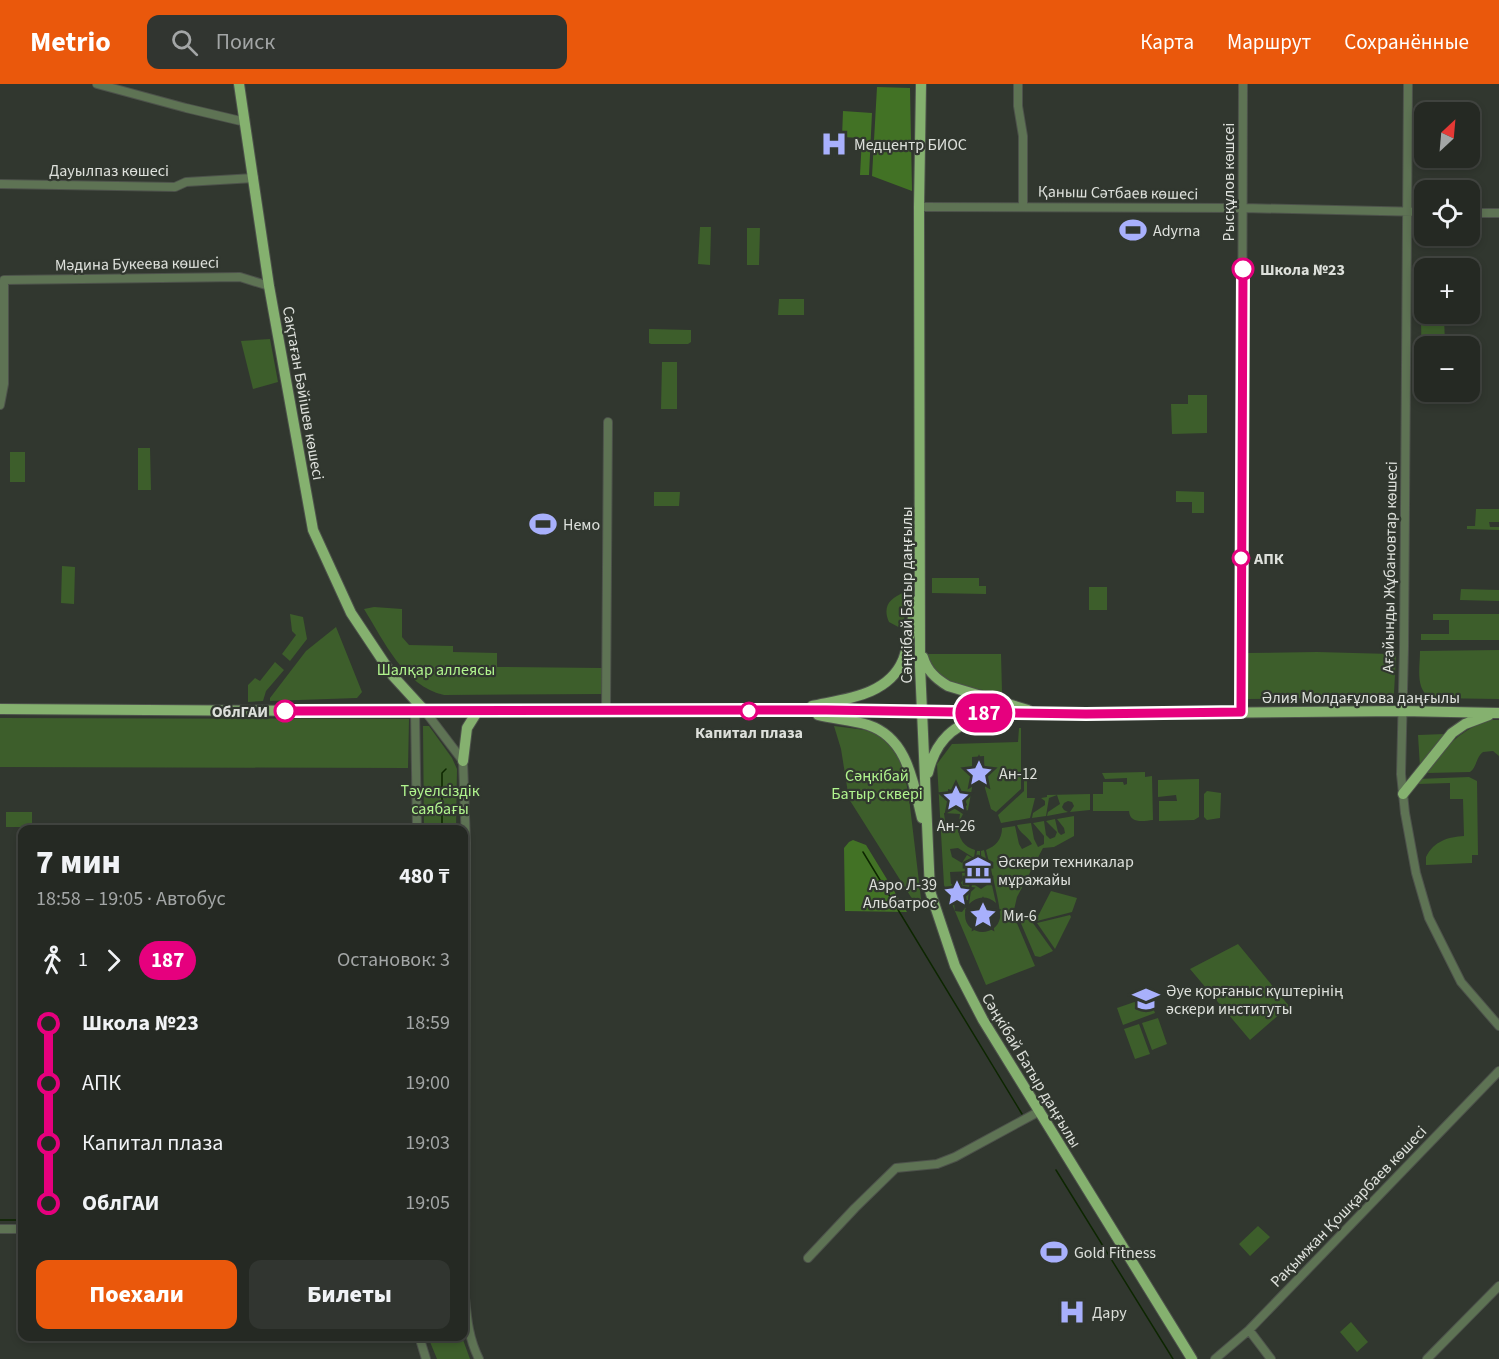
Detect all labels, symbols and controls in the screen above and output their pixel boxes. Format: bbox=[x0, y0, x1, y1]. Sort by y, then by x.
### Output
search box bbox=[147, 15, 567, 69]
text: Metrio bbox=[30, 22, 111, 62]
icon: search bbox=[168, 26, 201, 59]
text: Поиск bbox=[216, 26, 275, 58]
text: Карта bbox=[1140, 27, 1194, 57]
text: Маршрут bbox=[1227, 27, 1311, 57]
text: Сохранённые bbox=[1344, 27, 1469, 57]
north arrow bbox=[1414, 102, 1480, 168]
map controls bbox=[1414, 102, 1480, 402]
street label: Рысқұлов көшсеі bbox=[1218, 123, 1240, 241]
hospital icon: Медцентр БИОС bbox=[819, 129, 849, 159]
place label: Медцентр БИОС bbox=[854, 134, 967, 156]
street label: Дауылпаз көшесі bbox=[49, 160, 169, 182]
button: locate bbox=[1414, 180, 1480, 246]
street label: Қаныш Сәтбаев көшесі bbox=[1038, 181, 1198, 205]
sports icon: Adyrna bbox=[1118, 215, 1148, 245]
place label: Adyrna bbox=[1153, 220, 1200, 242]
street label: Мәдина Букеева көшесі bbox=[55, 252, 219, 276]
marker: Школа №23 bbox=[1232, 258, 1254, 280]
button: + bbox=[1414, 258, 1480, 324]
place label: Школа №23 bbox=[1260, 259, 1345, 281]
street label: Сақтаған Бәйішев көшесі bbox=[277, 304, 329, 482]
button: − bbox=[1414, 336, 1480, 402]
street label: Ағайынды Жұбановтар көшесі bbox=[1377, 461, 1403, 673]
street label: Сәңкібай Батыр даңғылы bbox=[896, 506, 918, 684]
sports icon: Немо bbox=[528, 509, 558, 539]
place label: Немо bbox=[563, 514, 600, 536]
place label: АПК bbox=[1253, 548, 1284, 570]
marker: АПК bbox=[1232, 549, 1250, 567]
park label: Шалқар аллеясы bbox=[377, 659, 495, 681]
street label: Әлия Молдағұлова даңғылы bbox=[1262, 687, 1460, 709]
line badge: 187 bbox=[950, 694, 1018, 732]
text: 187 bbox=[967, 698, 1001, 728]
marker: ОблГАИ bbox=[274, 700, 296, 722]
place label: ОблГАИ bbox=[212, 701, 268, 723]
marker: Капитал плаза bbox=[740, 702, 758, 720]
place label: Капитал плаза bbox=[695, 722, 803, 744]
place icon: Ан-12 bbox=[964, 758, 994, 788]
place label: Ан-12 bbox=[999, 763, 1038, 785]
park label: Сәңкібай Батыр сквері bbox=[831, 765, 923, 805]
park label: Тәуелсіздік саябағы bbox=[400, 780, 480, 820]
place icon: Ан-26 bbox=[941, 783, 971, 813]
place label: Ан-26 bbox=[937, 815, 975, 837]
text: 7 мин bbox=[36, 839, 121, 886]
place label: Әскери техникалар мұражайы bbox=[998, 851, 1134, 891]
museum icon: Әскери техникалар мұражайы bbox=[963, 855, 993, 885]
text: 480 ₸ bbox=[399, 860, 450, 892]
place label: Аэро Л-39 Альбатрос bbox=[863, 874, 937, 914]
place icon: Аэро Л-39 Альбатрос bbox=[942, 878, 972, 908]
text: 18:58 – 19:05 · Автобус bbox=[36, 885, 226, 913]
place icon: Ми-6 bbox=[968, 900, 998, 930]
place label: Ми-6 bbox=[1003, 905, 1037, 927]
icon: walk bbox=[36, 944, 69, 977]
icon: forward bbox=[97, 944, 130, 977]
text: 187 bbox=[151, 945, 184, 975]
text: 1 bbox=[78, 946, 88, 974]
text: Остановок: 3 bbox=[337, 946, 450, 974]
place label: Әуе қорғаныс күштерінің әскери институты bbox=[1166, 980, 1343, 1020]
school or university icon: Әуе қорғаныс күштерінің әскери институты bbox=[1131, 984, 1161, 1014]
street label: Сәңкібай Батыр даңғылы bbox=[976, 989, 1086, 1152]
text: Школа №23 bbox=[82, 1007, 199, 1039]
text: 18:59 bbox=[405, 1009, 450, 1037]
text: АПК bbox=[82, 1067, 121, 1099]
text: 19:00 bbox=[405, 1069, 450, 1097]
street label: Рақымжан Қошқарбаев көшесі bbox=[1266, 1121, 1432, 1292]
text: Капитал плаза bbox=[82, 1127, 223, 1159]
text: 19:03 bbox=[405, 1129, 450, 1157]
text: ОблГАИ bbox=[82, 1187, 159, 1219]
text: 19:05 bbox=[405, 1189, 450, 1217]
sports icon: Gold Fitness bbox=[1039, 1237, 1069, 1267]
place label: Gold Fitness bbox=[1074, 1242, 1156, 1264]
button: Поехали bbox=[36, 1260, 237, 1329]
button: Билеты bbox=[249, 1260, 450, 1329]
hospital icon: Дару bbox=[1057, 1297, 1087, 1327]
place label: Дару bbox=[1092, 1302, 1127, 1324]

